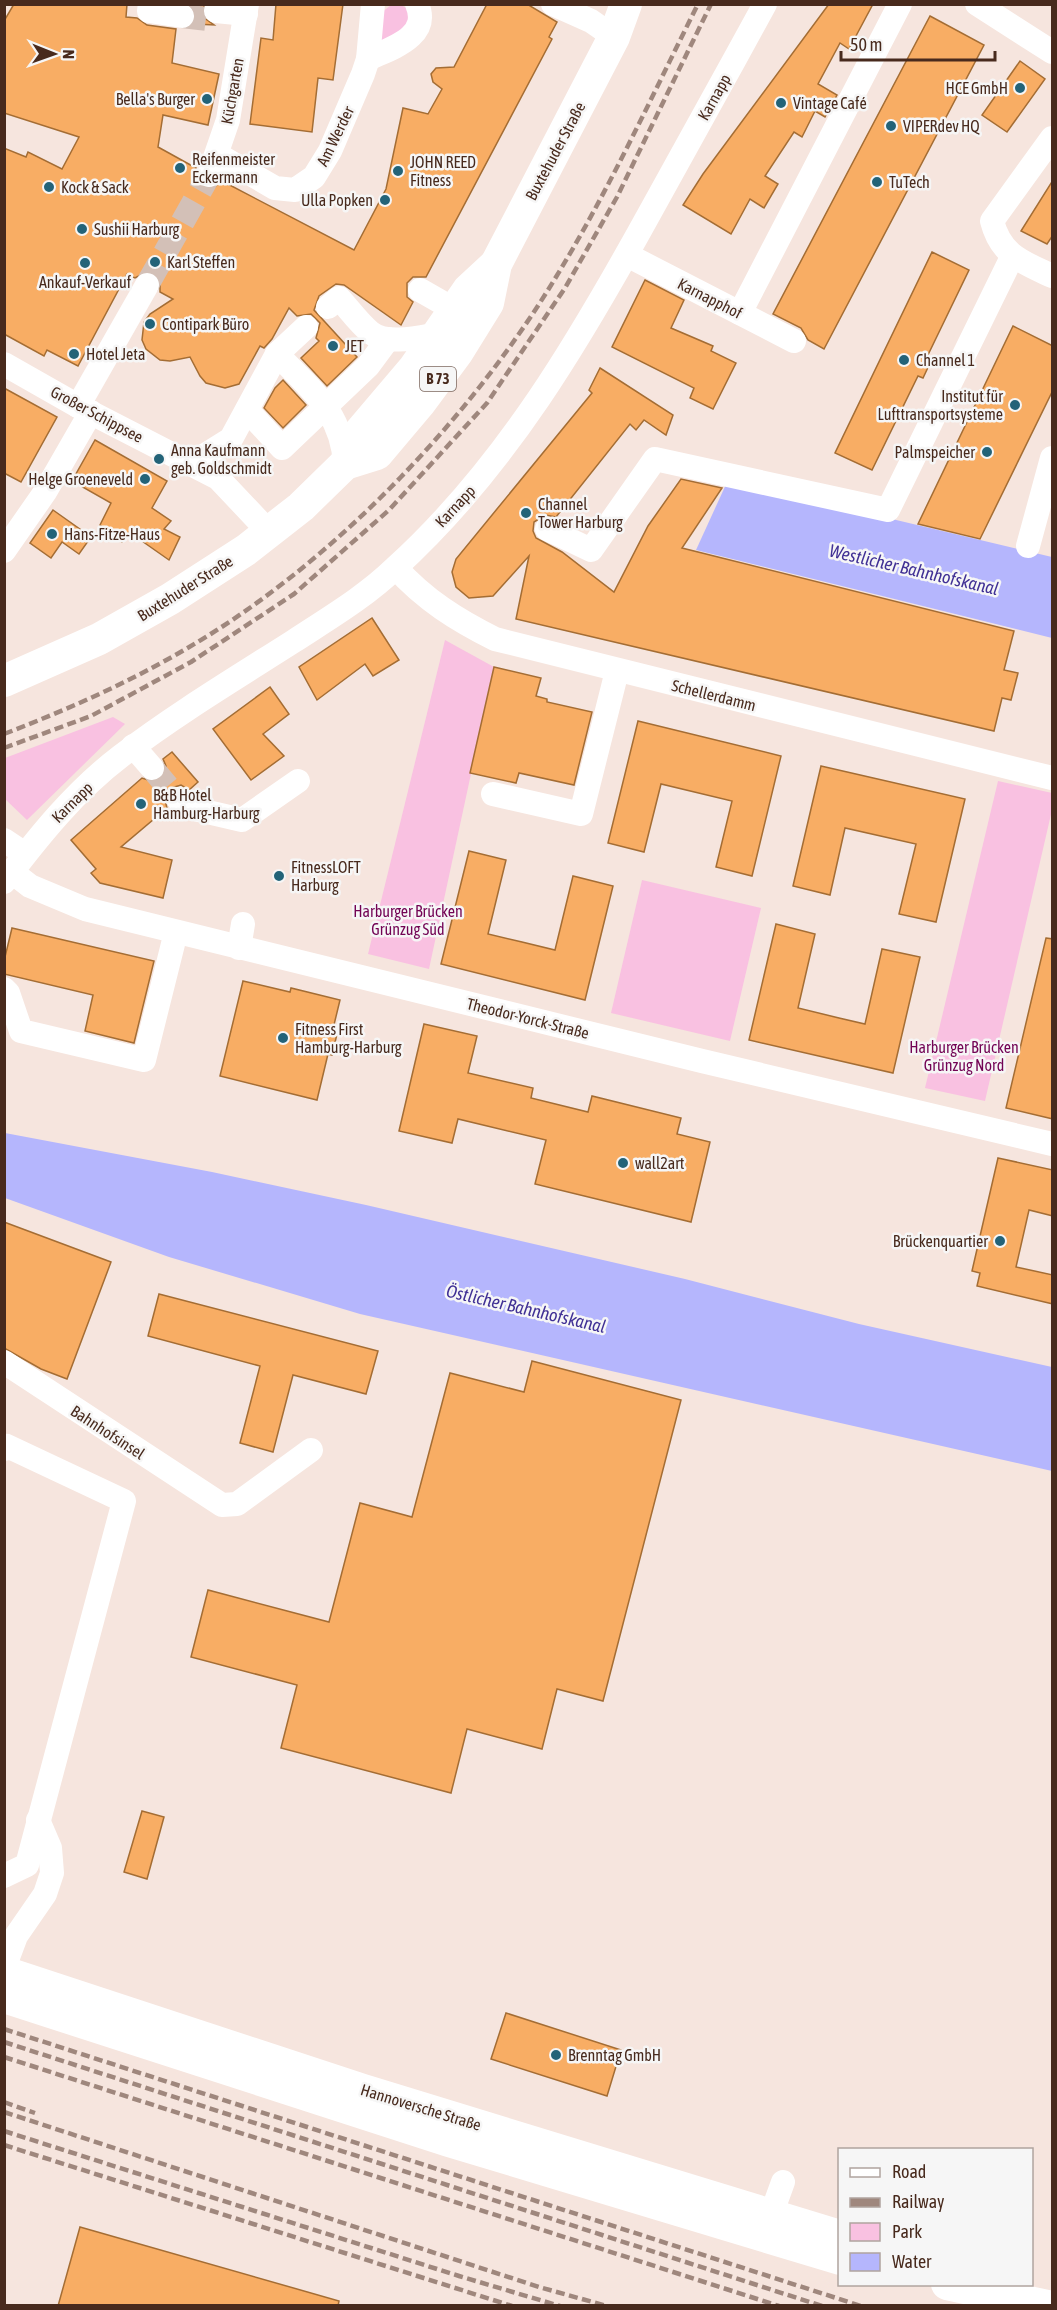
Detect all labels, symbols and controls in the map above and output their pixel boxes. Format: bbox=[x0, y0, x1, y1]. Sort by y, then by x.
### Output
north arrow bbox=[24, 24, 84, 84]
scale bar bbox=[841, 24, 996, 62]
text: 50 m bbox=[850, 34, 882, 55]
text: N bbox=[60, 49, 78, 59]
street label: Küchgarten bbox=[217, 56, 248, 126]
street label: Karnapp bbox=[694, 71, 735, 124]
place label: HCE GmbH bbox=[946, 79, 1008, 97]
marker: HCE GmbH bbox=[1013, 81, 1027, 95]
place label: Bella's Burger bbox=[116, 90, 195, 109]
marker: Bella's Burger bbox=[200, 92, 214, 106]
place label: Vintage Café bbox=[793, 94, 867, 113]
marker: Vintage Café bbox=[774, 96, 788, 110]
street label: Buxtehuder Straße bbox=[522, 99, 588, 203]
street label: Am Werder bbox=[313, 103, 357, 169]
place label: VIPERdev HQ bbox=[903, 117, 980, 135]
marker: VIPERdev HQ bbox=[884, 119, 898, 133]
place label: Reifenmeister Eckermann bbox=[192, 150, 275, 186]
place label: JOHN REED Fitness bbox=[410, 153, 476, 189]
marker: Reifenmeister Eckermann bbox=[173, 161, 187, 175]
marker: JOHN REED Fitness bbox=[391, 164, 405, 178]
place label: TuTech bbox=[889, 173, 930, 191]
marker: TuTech bbox=[870, 175, 884, 189]
place label: Kock & Sack bbox=[61, 178, 129, 196]
marker: Kock & Sack bbox=[42, 180, 56, 194]
place label: Ulla Popken bbox=[301, 191, 373, 210]
marker: Ulla Popken bbox=[378, 193, 392, 207]
place label: Sushii Harburg bbox=[94, 220, 179, 239]
marker: Sushii Harburg bbox=[75, 222, 89, 236]
place label: Karl Steffen bbox=[167, 253, 235, 271]
marker: Karl Steffen bbox=[148, 255, 162, 269]
marker: Ankauf-Verkauf bbox=[78, 256, 92, 270]
place label: Ankauf-Verkauf bbox=[39, 273, 132, 291]
street label: Karnapphof bbox=[674, 274, 746, 323]
place label: Contipark Büro bbox=[162, 315, 249, 334]
marker: Contipark Büro bbox=[143, 317, 157, 331]
place label: JET bbox=[345, 337, 364, 355]
marker: JET bbox=[326, 339, 340, 353]
place label: Hotel Jeta bbox=[86, 345, 145, 363]
marker: Hotel Jeta bbox=[67, 347, 81, 361]
place label: Channel 1 bbox=[916, 351, 975, 369]
marker: Channel 1 bbox=[897, 353, 911, 367]
road number: B 73 bbox=[420, 367, 456, 391]
street label: Großer Schippsee bbox=[47, 382, 146, 447]
place label: Institut für Lufttransportsysteme bbox=[878, 387, 1003, 424]
marker: Institut für Lufttransportsysteme bbox=[1008, 398, 1022, 412]
place label: Anna Kaufmann geb. Goldschmidt bbox=[171, 441, 272, 478]
place label: Palmspeicher bbox=[894, 443, 975, 462]
marker: Palmspeicher bbox=[980, 445, 994, 459]
marker: Anna Kaufmann geb. Goldschmidt bbox=[152, 452, 166, 466]
place label: Helge Groeneveld bbox=[28, 470, 133, 489]
marker: Helge Groeneveld bbox=[138, 472, 152, 486]
street label: Karnapp bbox=[431, 482, 479, 531]
place label: Channel Tower Harburg bbox=[538, 495, 623, 532]
marker: Channel Tower Harburg bbox=[519, 506, 533, 520]
place label: Hans-Fitze-Haus bbox=[64, 525, 160, 543]
marker: Hans-Fitze-Haus bbox=[45, 527, 59, 541]
water label: Westlicher Bahnhofskanal bbox=[827, 540, 1001, 599]
street label: Buxtehuder Straße bbox=[134, 552, 236, 624]
street label: Schellerdamm bbox=[670, 676, 758, 714]
street label: Karnapp bbox=[48, 778, 97, 827]
place label: B&B Hotel Hamburg-Harburg bbox=[153, 786, 260, 823]
marker: B&B Hotel Hamburg-Harburg bbox=[134, 797, 148, 811]
place label: FitnessLOFT Harburg bbox=[291, 858, 361, 895]
marker: FitnessLOFT Harburg bbox=[272, 869, 286, 883]
park label: Harburger Brücken Grünzug Süd bbox=[353, 902, 463, 939]
street label: Theodor-Yorck-Straße bbox=[465, 994, 591, 1042]
place label: Fitness First Hamburg-Harburg bbox=[295, 1020, 402, 1057]
marker: Fitness First Hamburg-Harburg bbox=[276, 1031, 290, 1045]
park label: Harburger Brücken Grünzug Nord bbox=[909, 1038, 1019, 1075]
place label: wall2art bbox=[635, 1154, 685, 1172]
marker: wall2art bbox=[616, 1156, 630, 1170]
place label: Brückenquartier bbox=[893, 1232, 988, 1251]
marker: Brückenquartier bbox=[993, 1234, 1007, 1248]
water label: Östlicher Bahnhofskanal bbox=[444, 1280, 608, 1337]
street label: Bahnhofsinsel bbox=[68, 1401, 149, 1463]
place label: Brenntag GmbH bbox=[568, 2046, 661, 2065]
marker: Brenntag GmbH bbox=[549, 2048, 563, 2062]
street label: Hannoversche Straße bbox=[359, 2080, 483, 2134]
legend bbox=[838, 2148, 1033, 2286]
text: Road bbox=[892, 2161, 926, 2182]
text: Railway bbox=[892, 2191, 944, 2212]
text: Park bbox=[892, 2221, 922, 2242]
text: Water bbox=[892, 2251, 932, 2272]

